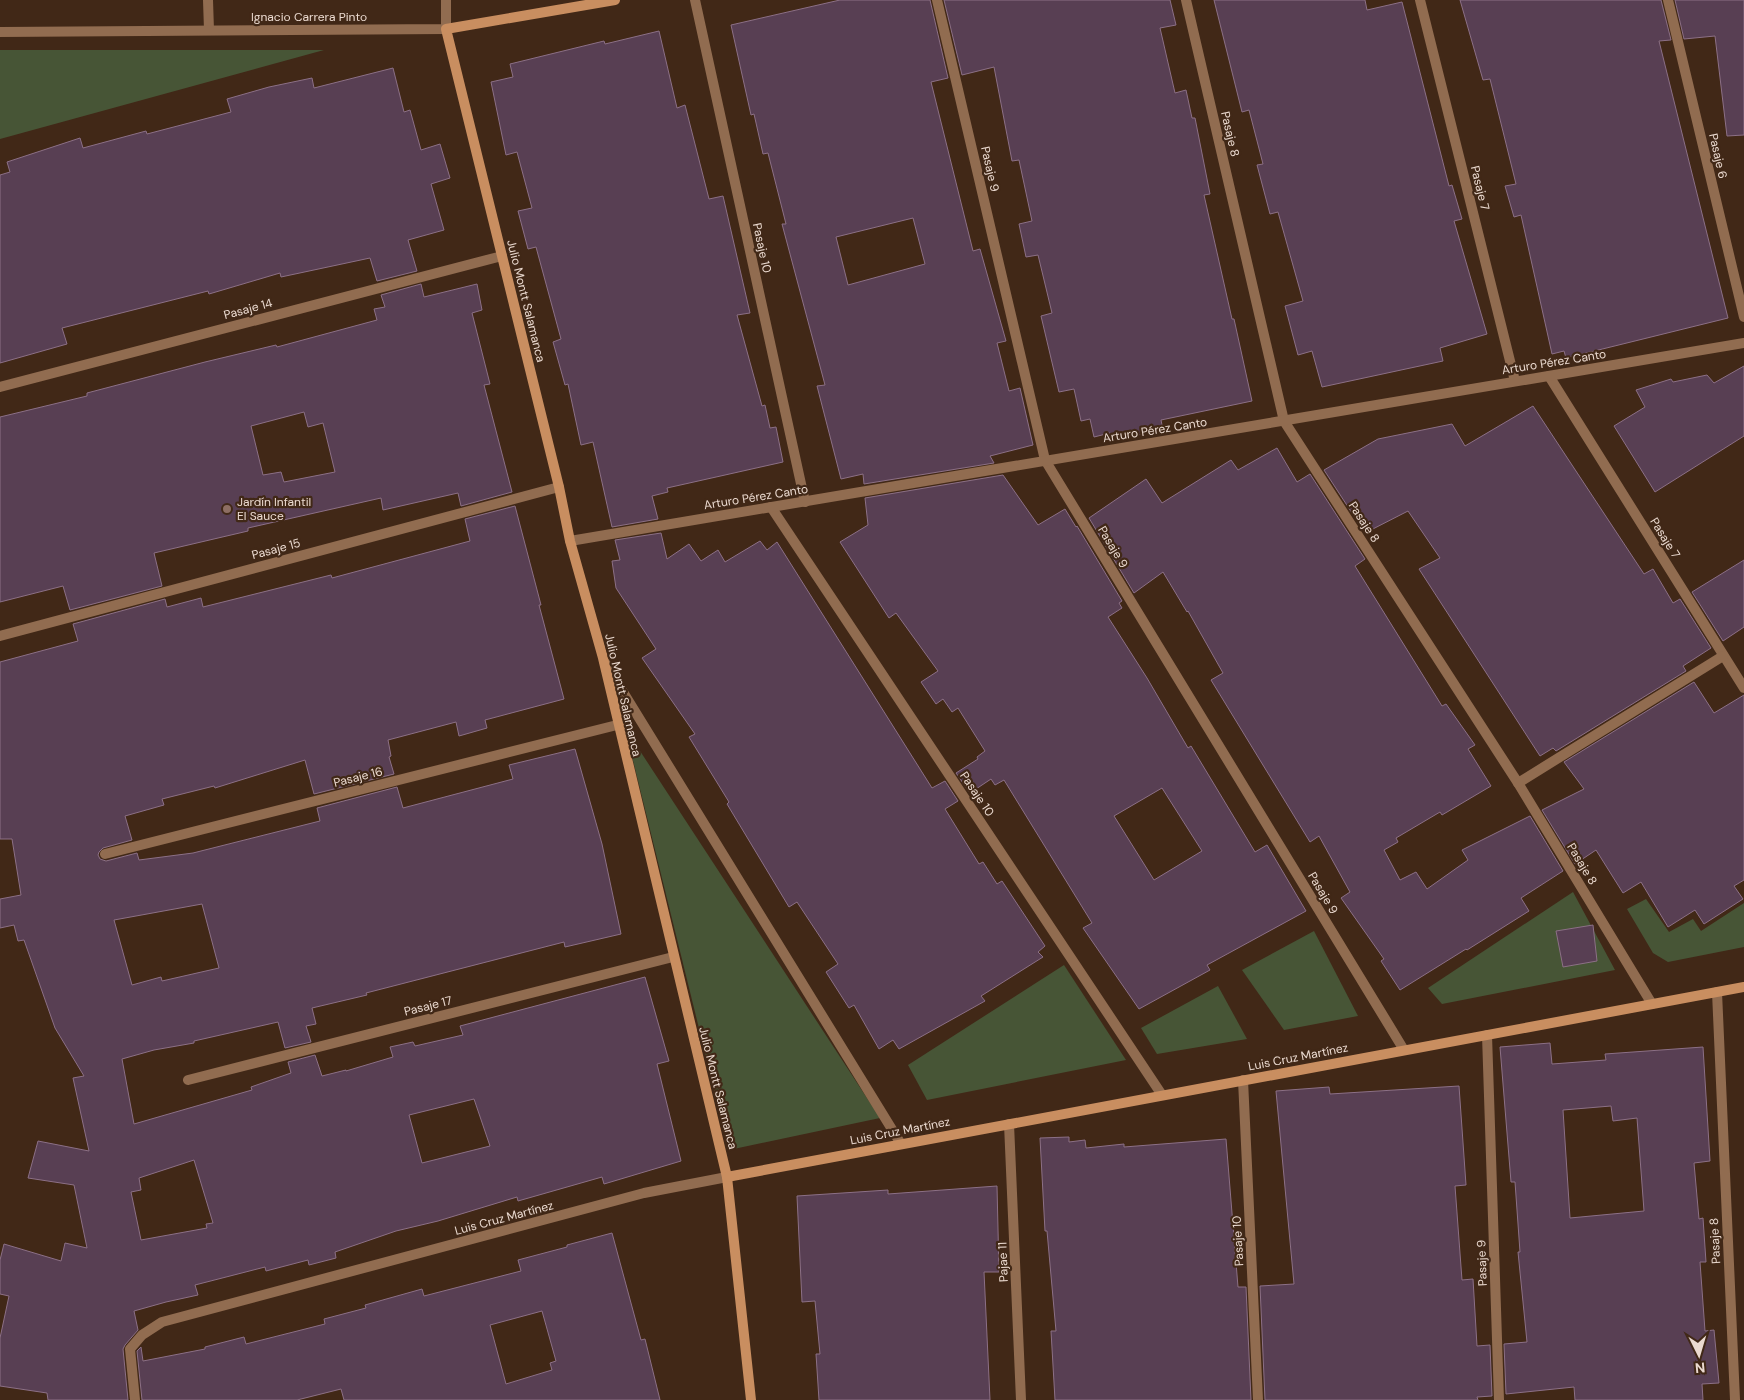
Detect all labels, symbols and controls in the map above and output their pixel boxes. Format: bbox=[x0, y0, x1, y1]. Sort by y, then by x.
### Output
street label: Ignacio Carrera Pinto bbox=[251, 9, 367, 25]
street label: Pasaje 8 bbox=[1217, 110, 1243, 158]
street label: Pasaje 6 bbox=[1705, 132, 1731, 180]
street label: Pasaje 9 bbox=[977, 145, 1003, 193]
street label: Pasaje 7 bbox=[1467, 164, 1493, 212]
street label: Pasaje 10 bbox=[749, 222, 775, 274]
street label: Julio Montt Salamanca bbox=[503, 238, 549, 364]
street label: Pasaje 14 bbox=[222, 295, 274, 323]
street label: Arturo Pérez Canto bbox=[1501, 346, 1607, 378]
street label: Arturo Pérez Canto bbox=[1102, 414, 1208, 446]
street label: Arturo Pérez Canto bbox=[703, 481, 809, 513]
place label: Jardín Infantil El Sauce bbox=[237, 494, 311, 524]
street label: Pasaje 8 bbox=[1345, 498, 1383, 546]
marker: Jardín Infantil El Sauce bbox=[221, 503, 233, 515]
street label: Pasaje 7 bbox=[1646, 515, 1684, 561]
street label: Pasaje 9 bbox=[1094, 523, 1132, 571]
street label: Pasaje 15 bbox=[250, 535, 302, 563]
street label: Julio Montt Salamanca bbox=[601, 632, 645, 758]
street label: Pasaje 16 bbox=[332, 763, 384, 791]
street label: Pasaje 10 bbox=[956, 769, 998, 819]
street label: Pasaje 8 bbox=[1563, 840, 1601, 888]
street label: Pasaje 9 bbox=[1304, 869, 1342, 917]
street label: Pasaje 17 bbox=[402, 992, 454, 1020]
street label: Julio Montt Salamanca bbox=[695, 1025, 741, 1151]
street label: Luis Cruz Martínez bbox=[1247, 1039, 1349, 1075]
street label: Luis Cruz Martínez bbox=[849, 1113, 951, 1149]
street label: Luis Cruz Martínez bbox=[453, 1197, 555, 1239]
street label: Pasaje 10 bbox=[1229, 1215, 1247, 1267]
street label: Pasaje 8 bbox=[1706, 1218, 1724, 1264]
street label: Pasaje 9 bbox=[1473, 1240, 1491, 1286]
street label: Pajae 11 bbox=[994, 1242, 1012, 1282]
north arrow bbox=[1674, 1330, 1724, 1380]
text: N bbox=[1694, 1359, 1706, 1377]

